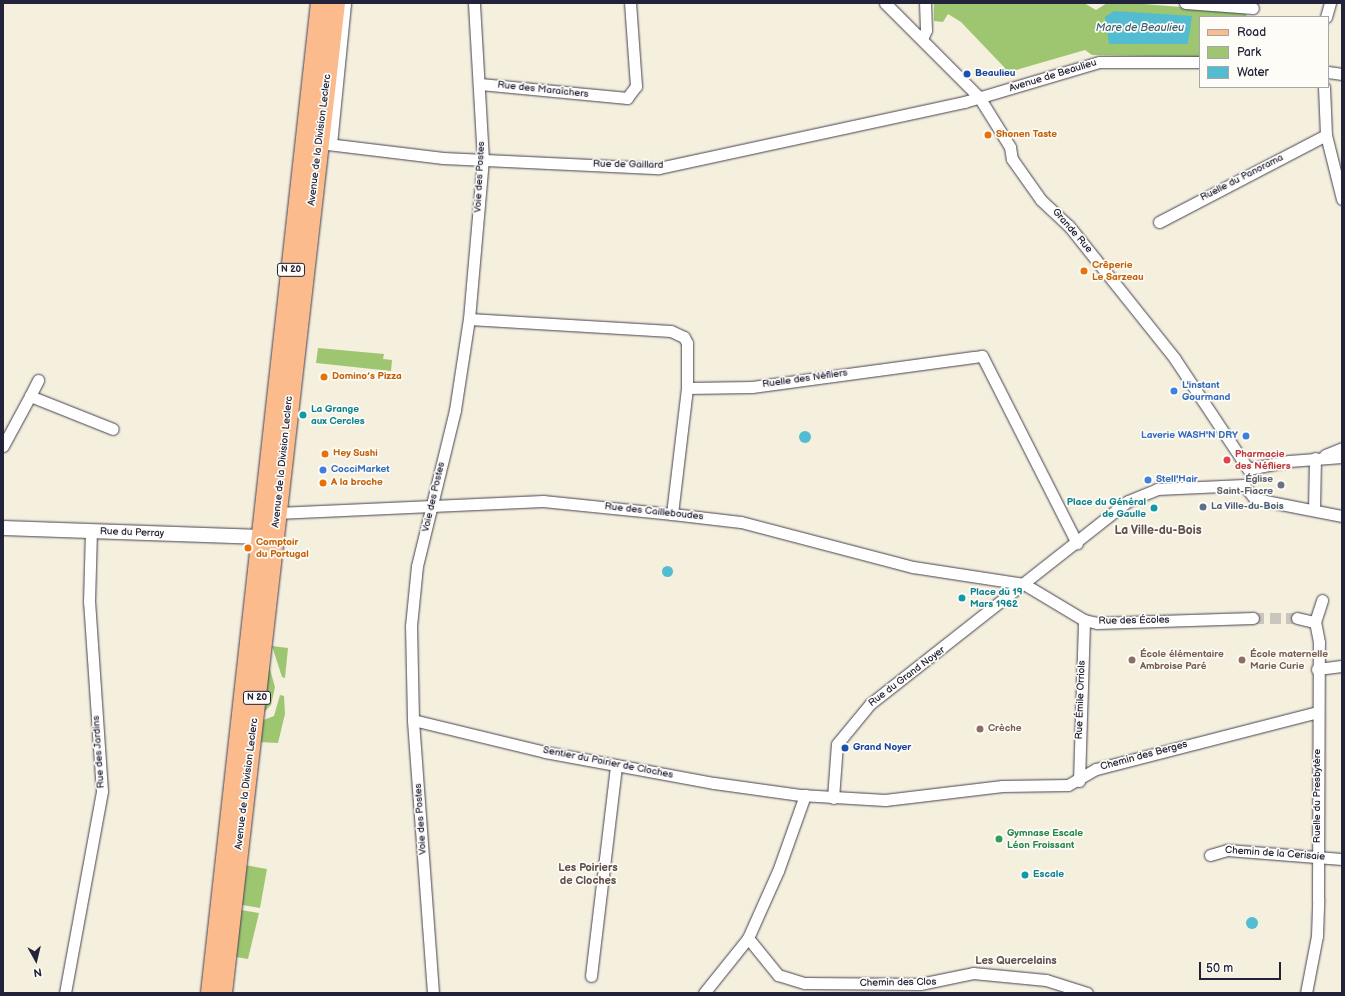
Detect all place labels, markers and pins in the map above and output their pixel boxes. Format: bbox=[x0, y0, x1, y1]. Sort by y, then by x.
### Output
place label: Beaulieu bbox=[975, 68, 1015, 80]
marker: Beaulieu bbox=[962, 69, 972, 79]
place label: Shonen Taste bbox=[996, 129, 1057, 141]
marker: Shonen Taste bbox=[983, 130, 993, 140]
place label: Crêperie Le Sarzeau bbox=[1092, 259, 1144, 282]
marker: Crêperie Le Sarzeau bbox=[1079, 266, 1089, 276]
place label: Domino’s Pizza bbox=[332, 371, 402, 383]
marker: Domino’s Pizza bbox=[319, 372, 329, 382]
place label: L'instant Gourmand bbox=[1182, 379, 1230, 402]
marker: L'instant Gourmand bbox=[1169, 386, 1179, 396]
place label: La Grange aux Cercles bbox=[311, 403, 365, 426]
marker: La Grange aux Cercles bbox=[298, 410, 308, 420]
place label: Laverie WASH'N DRY bbox=[1141, 430, 1238, 442]
marker: Laverie WASH'N DRY bbox=[1241, 431, 1251, 441]
place label: Hey Sushi bbox=[333, 448, 378, 460]
place label: Pharmacie des Néfliers bbox=[1235, 448, 1291, 472]
marker: Hey Sushi bbox=[320, 449, 330, 459]
marker: Pharmacie des Néfliers bbox=[1222, 455, 1232, 465]
place label: CocciMarket bbox=[331, 464, 390, 476]
marker: CocciMarket bbox=[318, 465, 328, 475]
place label: Église Saint-Fiacre bbox=[1217, 473, 1273, 496]
place label: Stell'Hair bbox=[1156, 474, 1198, 486]
marker: Stell'Hair bbox=[1143, 475, 1153, 485]
place label: A la broche bbox=[331, 477, 383, 489]
marker: A la broche bbox=[318, 478, 328, 488]
marker: Église Saint-Fiacre bbox=[1276, 480, 1286, 490]
place label: Place du Général de Gaulle bbox=[1067, 496, 1146, 520]
place label: La Ville-du-Bois bbox=[1211, 501, 1284, 513]
marker: La Ville-du-Bois bbox=[1198, 502, 1208, 512]
marker: Place du Général de Gaulle bbox=[1149, 503, 1159, 513]
place label: Comptoir du Portugal bbox=[256, 536, 309, 560]
marker: Comptoir du Portugal bbox=[243, 543, 253, 553]
place label: Place du 19 Mars 1962 bbox=[970, 586, 1023, 610]
marker: Place du 19 Mars 1962 bbox=[957, 593, 967, 603]
place label: École élémentaire Ambroise Paré bbox=[1140, 648, 1224, 672]
place label: École maternelle Marie Curie bbox=[1250, 648, 1328, 672]
marker: École élémentaire Ambroise Paré bbox=[1127, 655, 1137, 665]
marker: École maternelle Marie Curie bbox=[1237, 655, 1247, 665]
place label: Crèche bbox=[988, 723, 1021, 735]
marker: Crèche bbox=[975, 724, 985, 734]
place label: Grand Noyer bbox=[853, 742, 911, 754]
marker: Grand Noyer bbox=[840, 743, 850, 753]
place label: Gymnase Escale Léon Froissant bbox=[1007, 827, 1083, 850]
marker: Gymnase Escale Léon Froissant bbox=[994, 834, 1004, 844]
place label: Escale bbox=[1033, 869, 1064, 881]
marker: Escale bbox=[1020, 870, 1030, 880]

